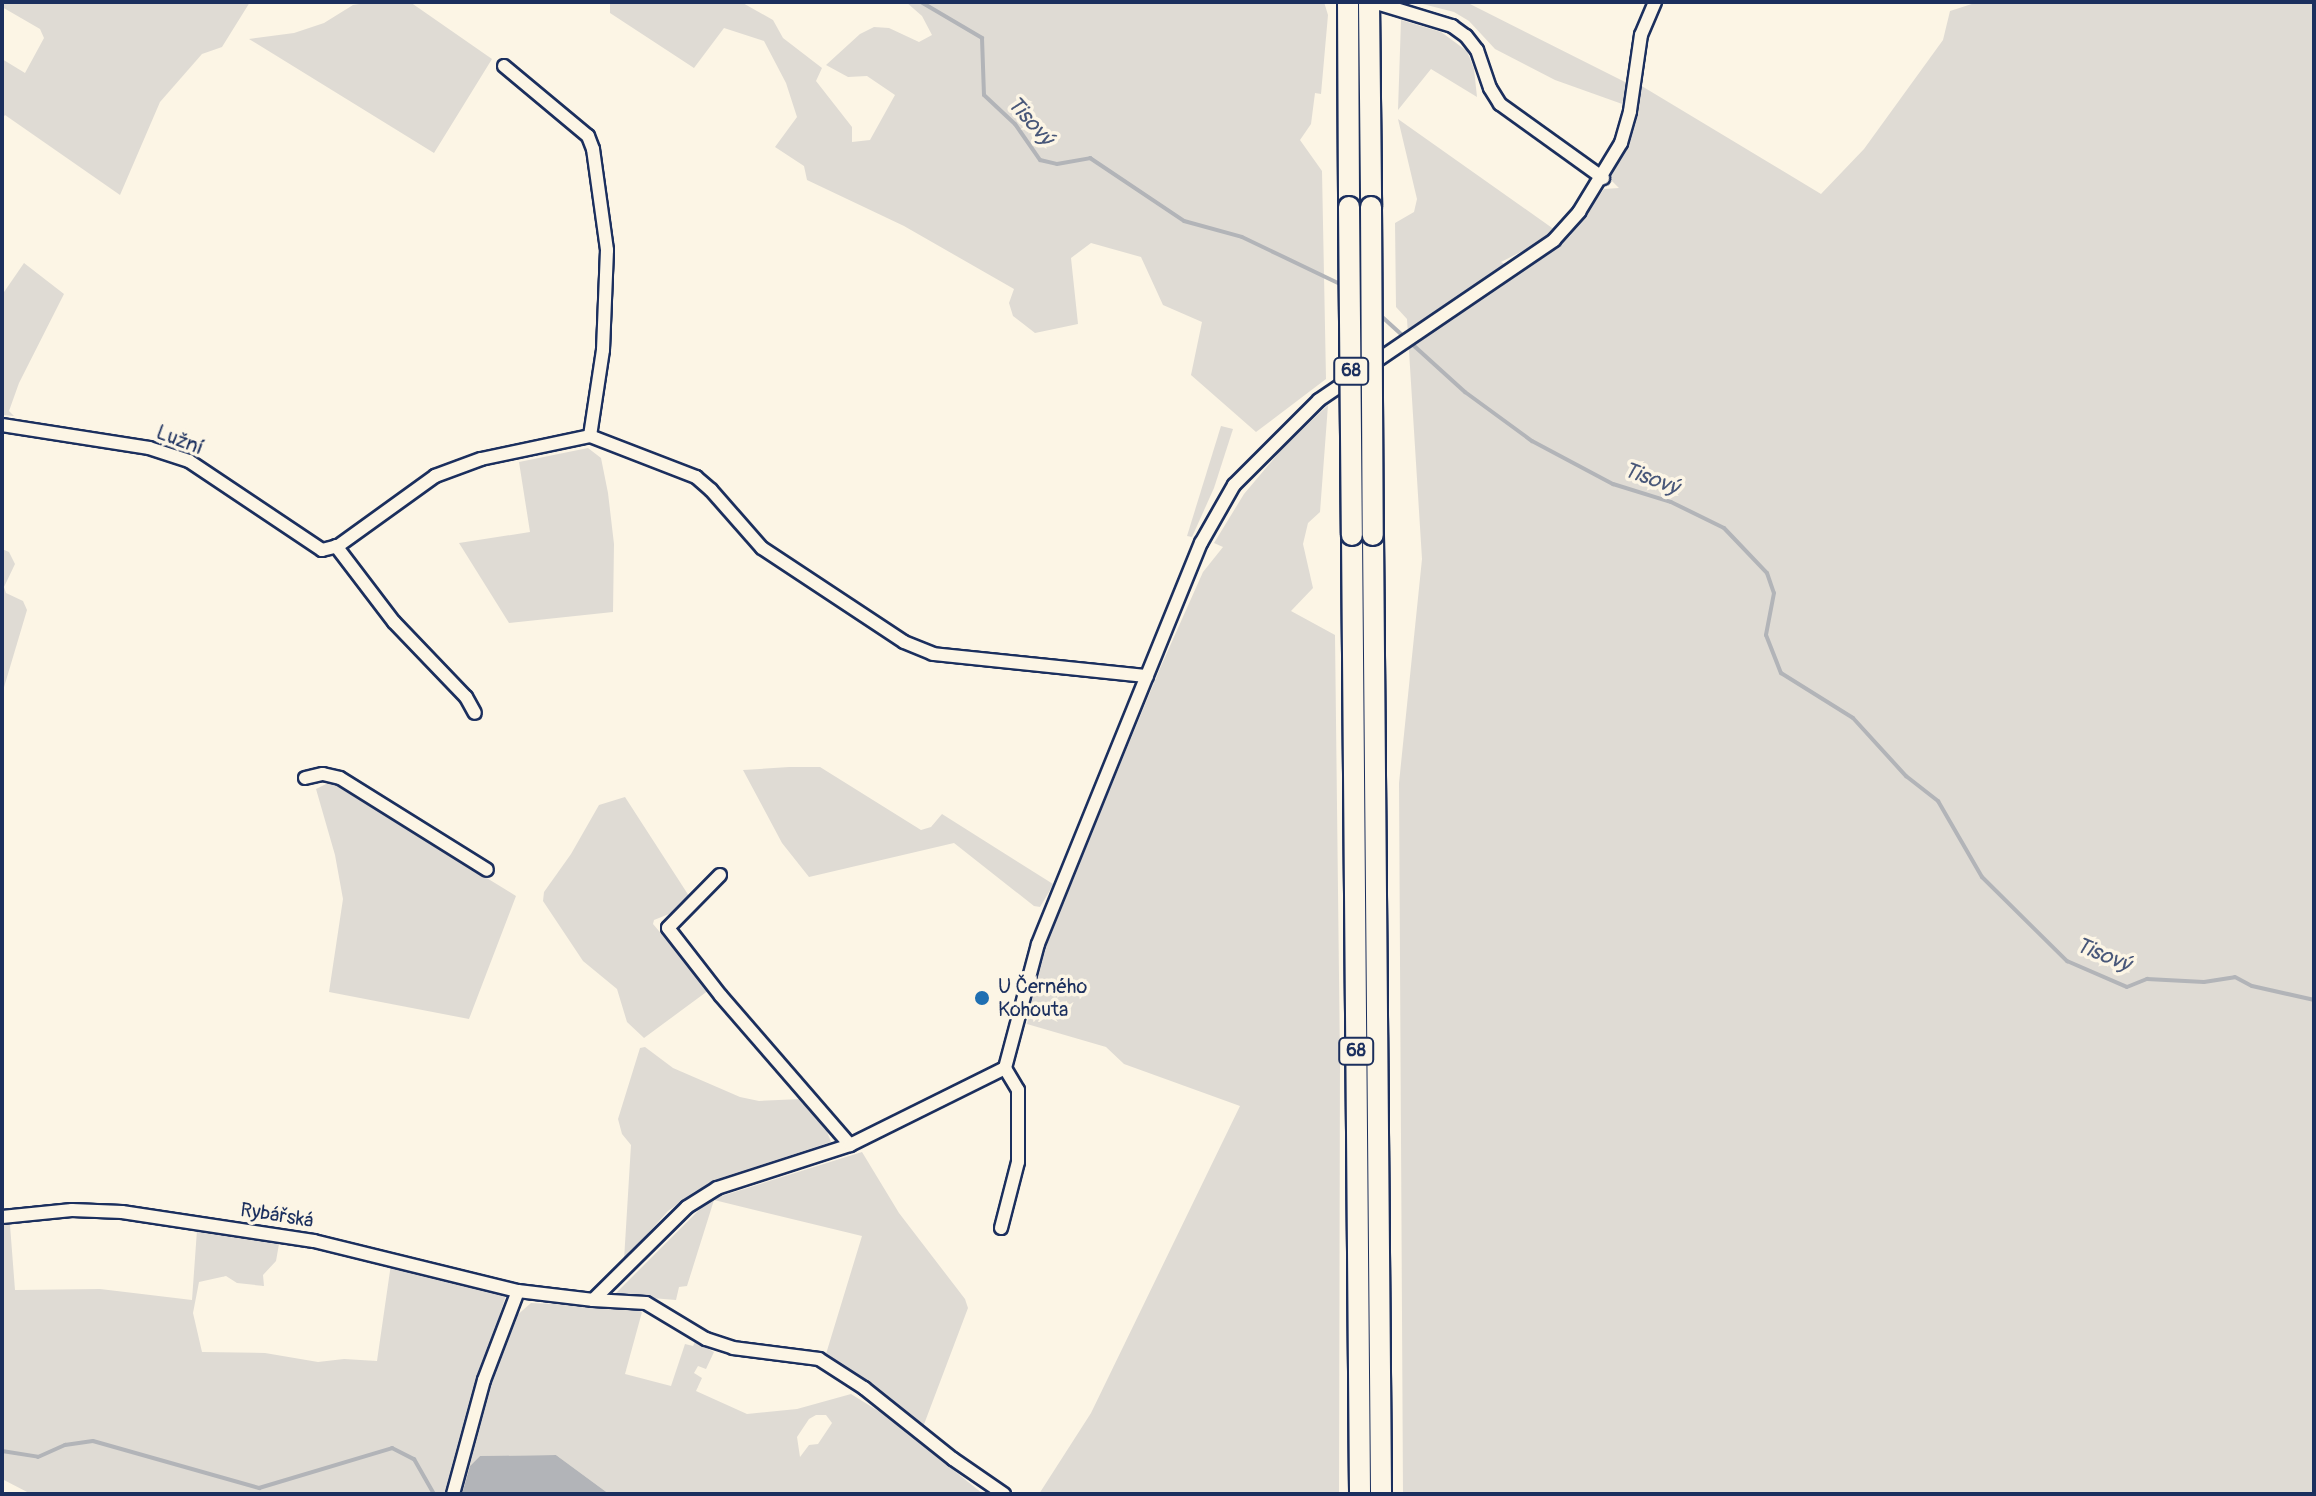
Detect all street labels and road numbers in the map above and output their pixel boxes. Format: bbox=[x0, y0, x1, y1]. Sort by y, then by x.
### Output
road number: 68 bbox=[1333, 357, 1369, 385]
street label: Lužní bbox=[153, 420, 207, 460]
road number: 68 bbox=[1338, 1037, 1374, 1065]
street label: Rybářská bbox=[239, 1197, 315, 1233]

